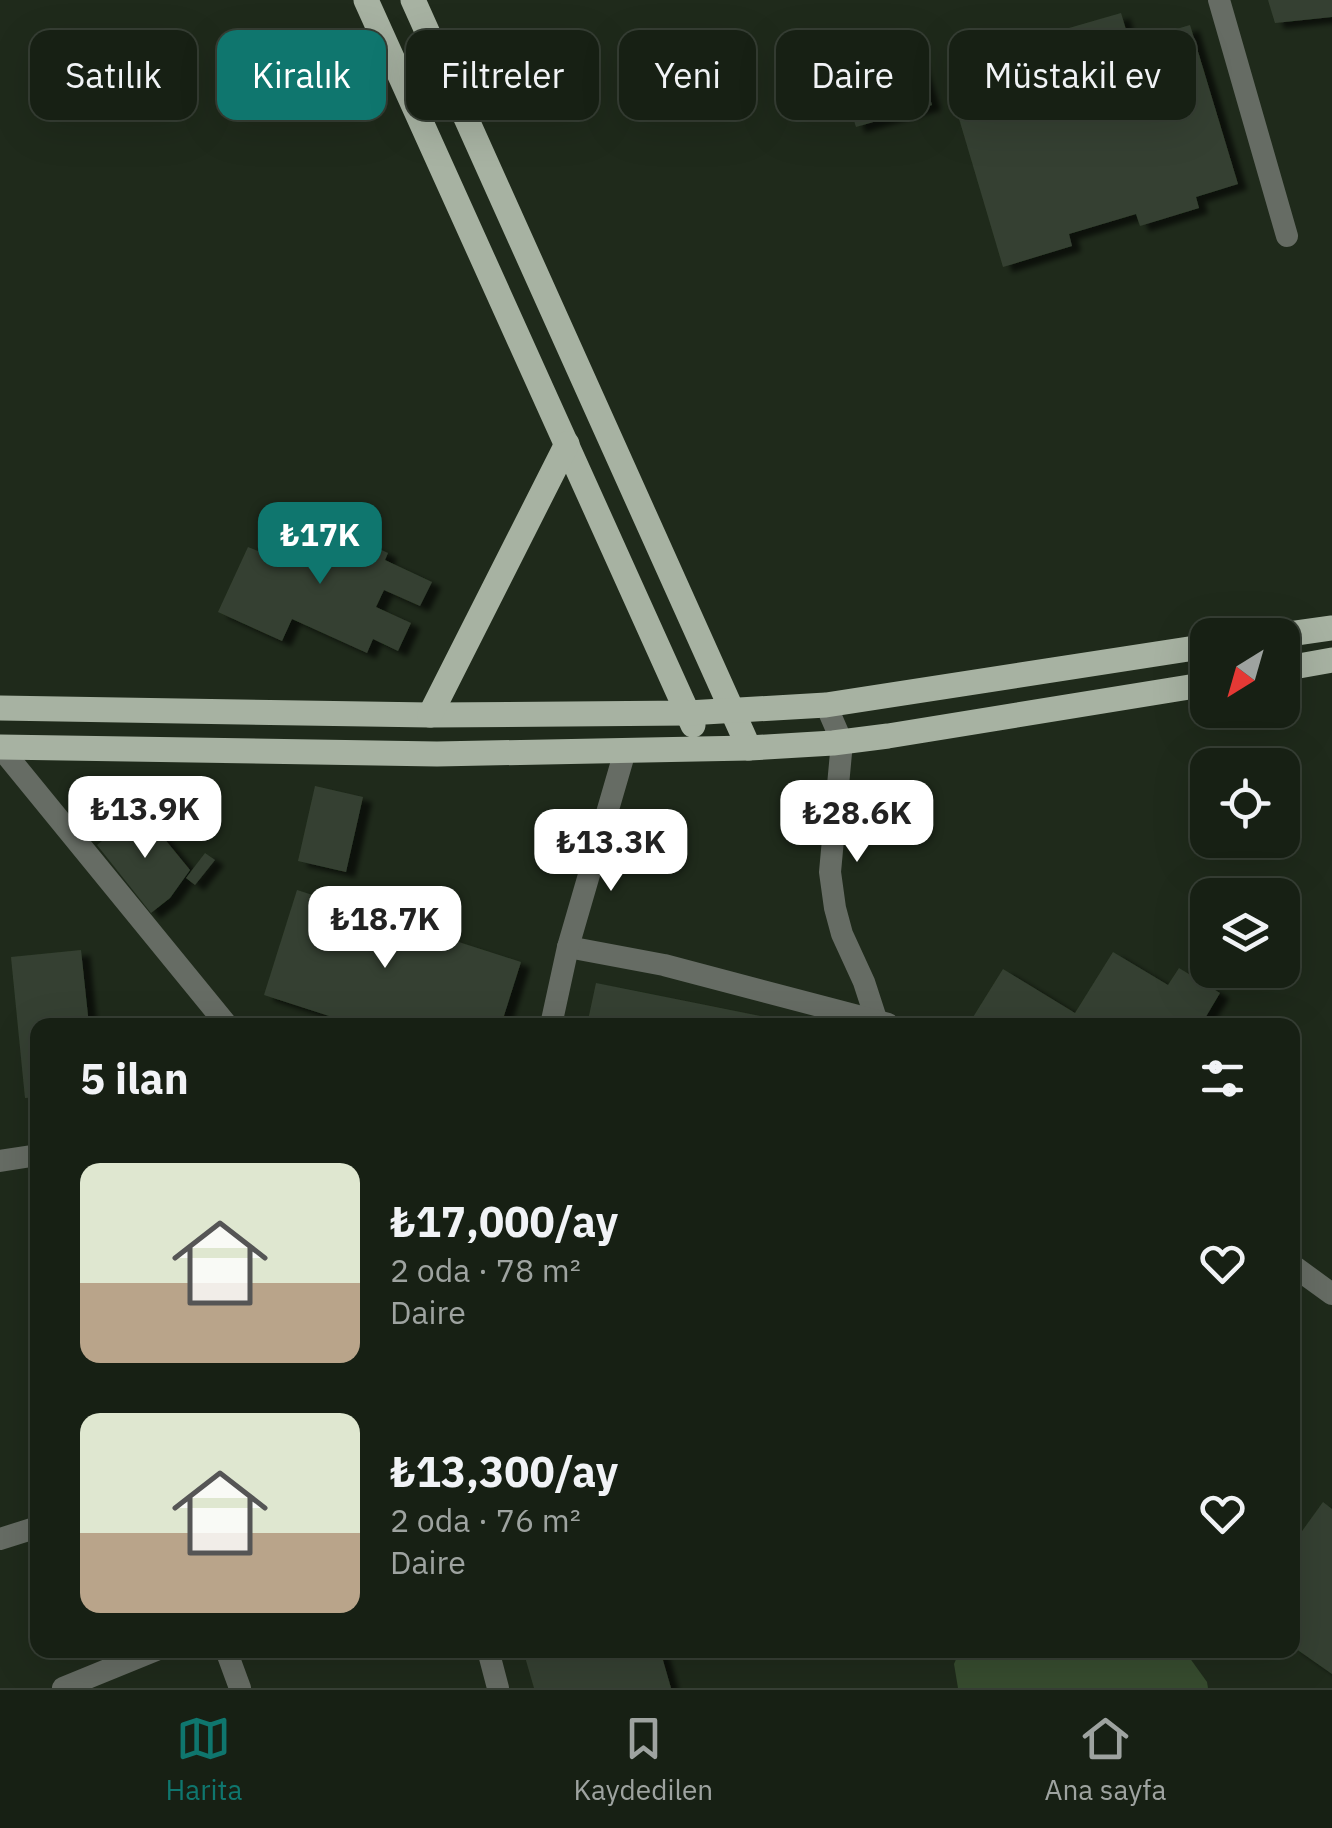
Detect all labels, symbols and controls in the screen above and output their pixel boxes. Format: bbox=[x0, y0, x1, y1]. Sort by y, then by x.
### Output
chip: Satılık bbox=[30, 30, 197, 120]
chip: Kiralık bbox=[217, 30, 386, 120]
chip: Filtreler bbox=[406, 30, 599, 120]
chip: Yeni bbox=[619, 30, 756, 120]
chip: Daire bbox=[776, 30, 929, 120]
chip: Müstakil ev bbox=[949, 30, 1196, 120]
pin: ₺17K bbox=[261, 502, 379, 587]
text: ₺17K bbox=[280, 513, 360, 555]
north arrow bbox=[1190, 618, 1300, 728]
map controls bbox=[1190, 618, 1300, 988]
button: locate bbox=[1190, 748, 1300, 858]
pin: ₺13.9K bbox=[64, 776, 226, 861]
pin: ₺28.6K bbox=[776, 780, 938, 865]
text: ₺13.9K bbox=[90, 787, 200, 829]
text: ₺28.6K bbox=[802, 791, 912, 833]
pin: ₺13.3K bbox=[530, 809, 692, 894]
text: ₺13.3K bbox=[556, 820, 666, 862]
button: layers bbox=[1190, 878, 1300, 988]
pin: ₺18.7K bbox=[304, 886, 466, 971]
text: ₺18.7K bbox=[330, 897, 440, 939]
text: 5 ilan bbox=[80, 1051, 189, 1106]
icon: filters bbox=[1195, 1051, 1250, 1106]
text: ₺17,000/ay bbox=[390, 1194, 618, 1249]
icon: home bbox=[160, 1203, 280, 1323]
icon: heart bbox=[1195, 1236, 1250, 1291]
text: 2 oda · 78 m² bbox=[390, 1249, 581, 1291]
text: Daire bbox=[390, 1291, 466, 1333]
text: ₺13,300/ay bbox=[390, 1444, 618, 1499]
icon: home bbox=[160, 1453, 280, 1573]
icon: heart bbox=[1195, 1486, 1250, 1541]
text: 2 oda · 76 m² bbox=[390, 1499, 581, 1541]
text: Daire bbox=[390, 1541, 466, 1583]
tab: Harita bbox=[166, 1711, 242, 1808]
tab: Kaydedilen bbox=[574, 1711, 713, 1808]
tab: Ana sayfa bbox=[1044, 1711, 1166, 1808]

